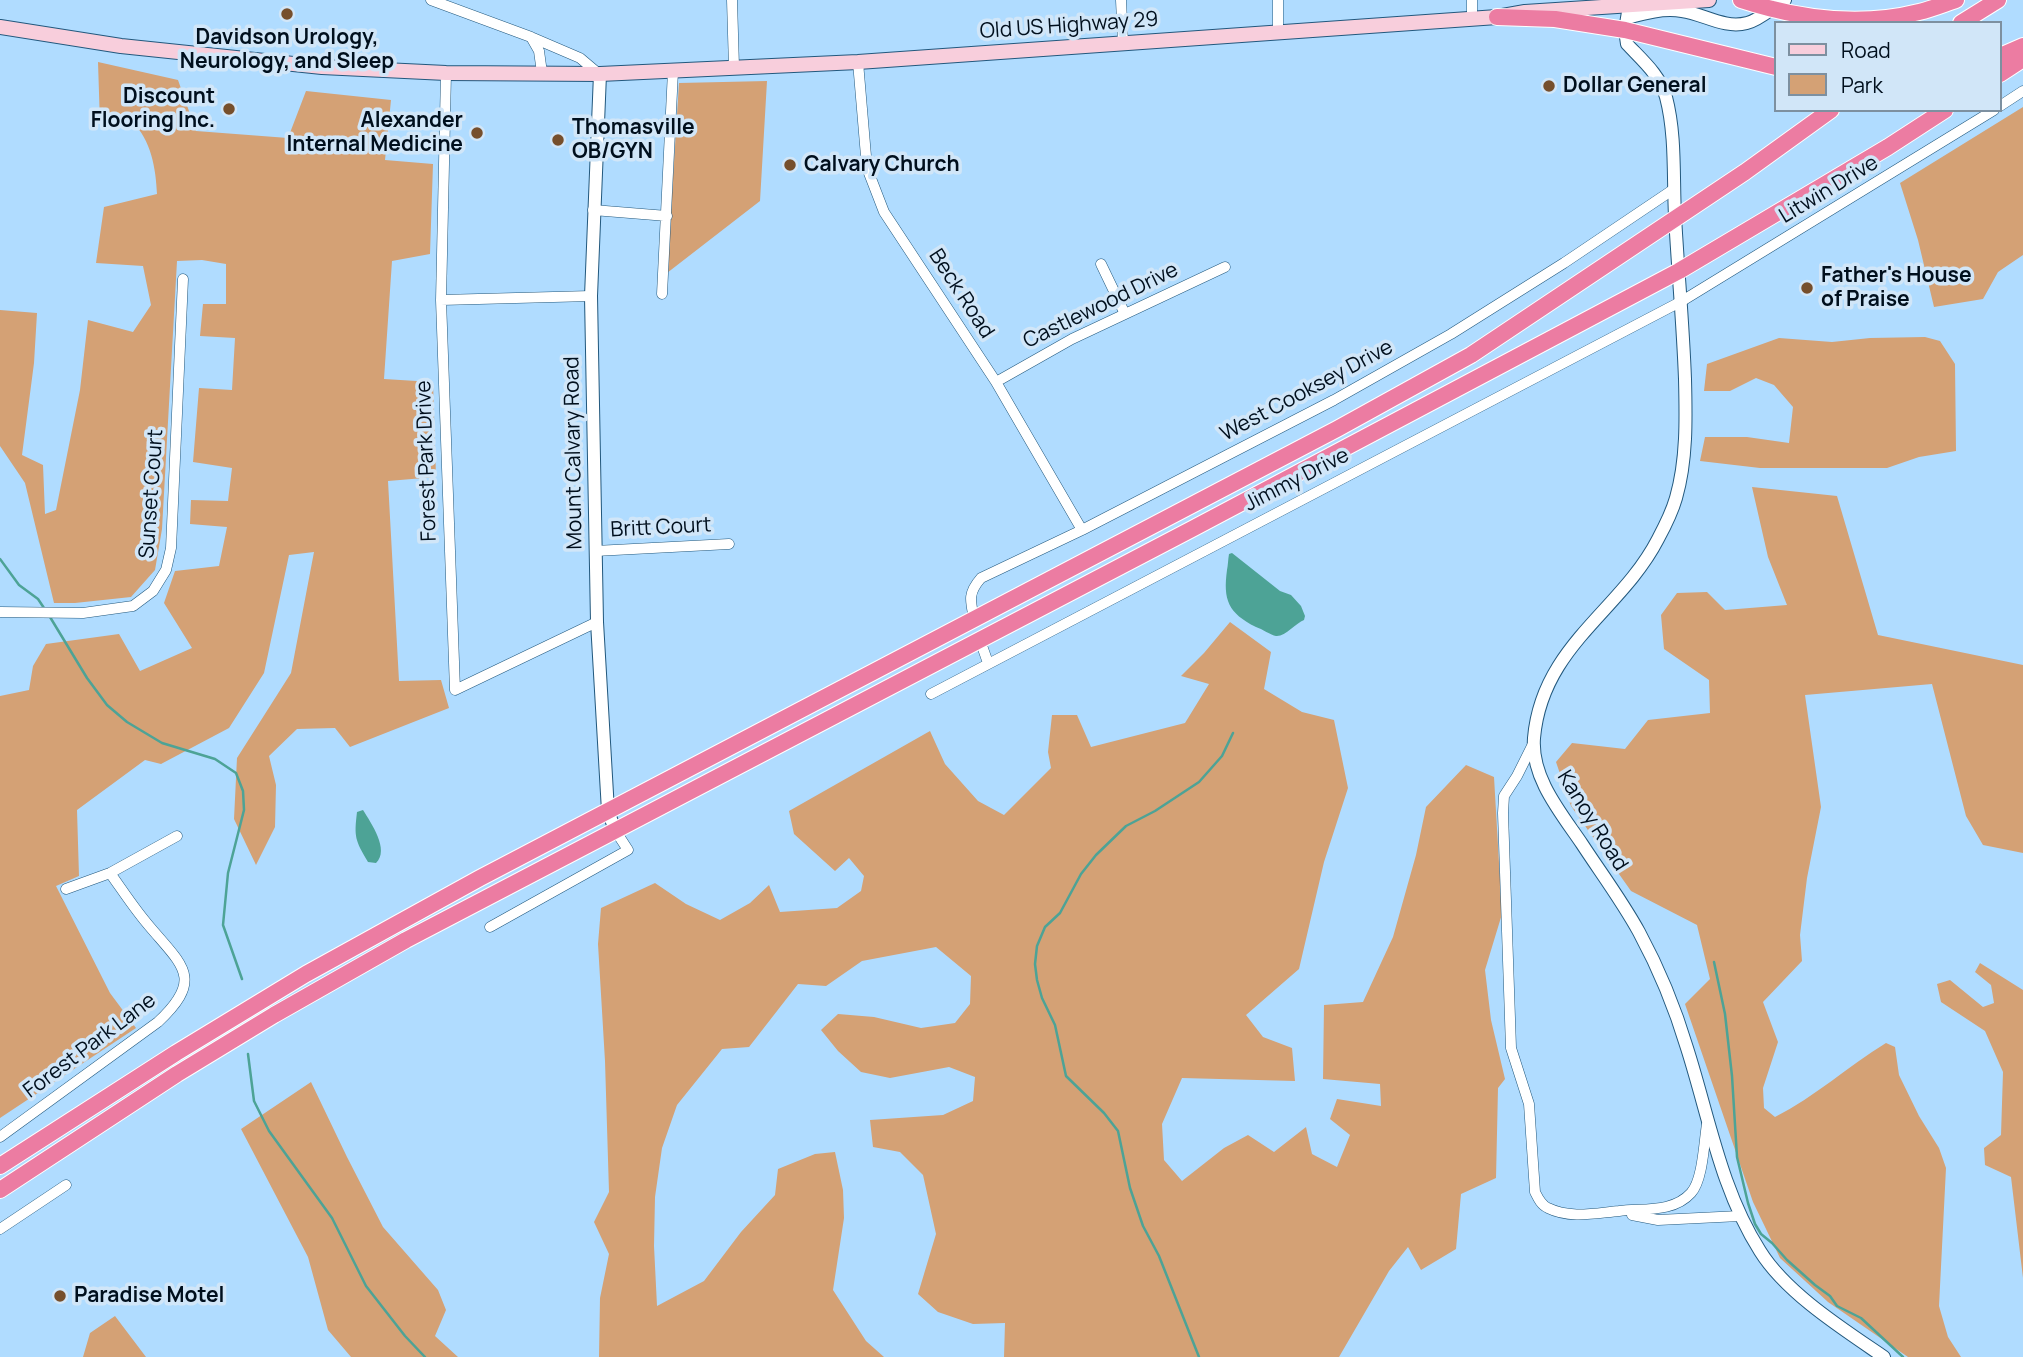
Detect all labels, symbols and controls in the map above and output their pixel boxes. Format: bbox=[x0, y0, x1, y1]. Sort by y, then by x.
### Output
marker: Davidson Urology, Neurology, and Sleep bbox=[279, 6, 295, 22]
street label: Old US Highway 29 bbox=[979, 7, 1159, 45]
legend bbox=[1774, 21, 2002, 112]
place label: Davidson Urology, Neurology, and Sleep bbox=[180, 25, 394, 75]
text: Road bbox=[1841, 36, 1891, 64]
text: Park bbox=[1841, 71, 1883, 99]
place label: Dollar General bbox=[1563, 73, 1707, 99]
marker: Dollar General bbox=[1541, 78, 1557, 94]
place label: Discount Flooring Inc. bbox=[91, 84, 215, 134]
marker: Discount Flooring Inc. bbox=[221, 101, 237, 117]
place label: Alexander Internal Medicine bbox=[286, 108, 463, 158]
place label: Thomasville OB/GYN bbox=[572, 115, 695, 165]
marker: Alexander Internal Medicine bbox=[469, 125, 485, 141]
marker: Thomasville OB/GYN bbox=[550, 132, 566, 148]
street label: Litwin Drive bbox=[1775, 151, 1883, 229]
place label: Calvary Church bbox=[804, 152, 960, 178]
marker: Calvary Church bbox=[782, 157, 798, 173]
street label: Beck Road bbox=[923, 245, 999, 343]
street label: Castlewood Drive bbox=[1019, 258, 1183, 354]
place label: Father's House of Praise bbox=[1821, 263, 1972, 313]
marker: Father's House of Praise bbox=[1799, 280, 1815, 296]
street label: West Cooksey Drive bbox=[1216, 335, 1398, 447]
street label: Mount Calvary Road bbox=[560, 356, 588, 550]
street label: Forest Park Drive bbox=[412, 380, 442, 542]
street label: Sunset Court bbox=[135, 428, 169, 560]
street label: Jimmy Drive bbox=[1240, 443, 1354, 517]
street label: Britt Court bbox=[610, 513, 712, 543]
street label: Kanoy Road bbox=[1551, 766, 1633, 876]
street label: Forest Park Lane bbox=[19, 988, 161, 1104]
place label: Paradise Motel bbox=[74, 1283, 224, 1309]
marker: Paradise Motel bbox=[52, 1288, 68, 1304]

